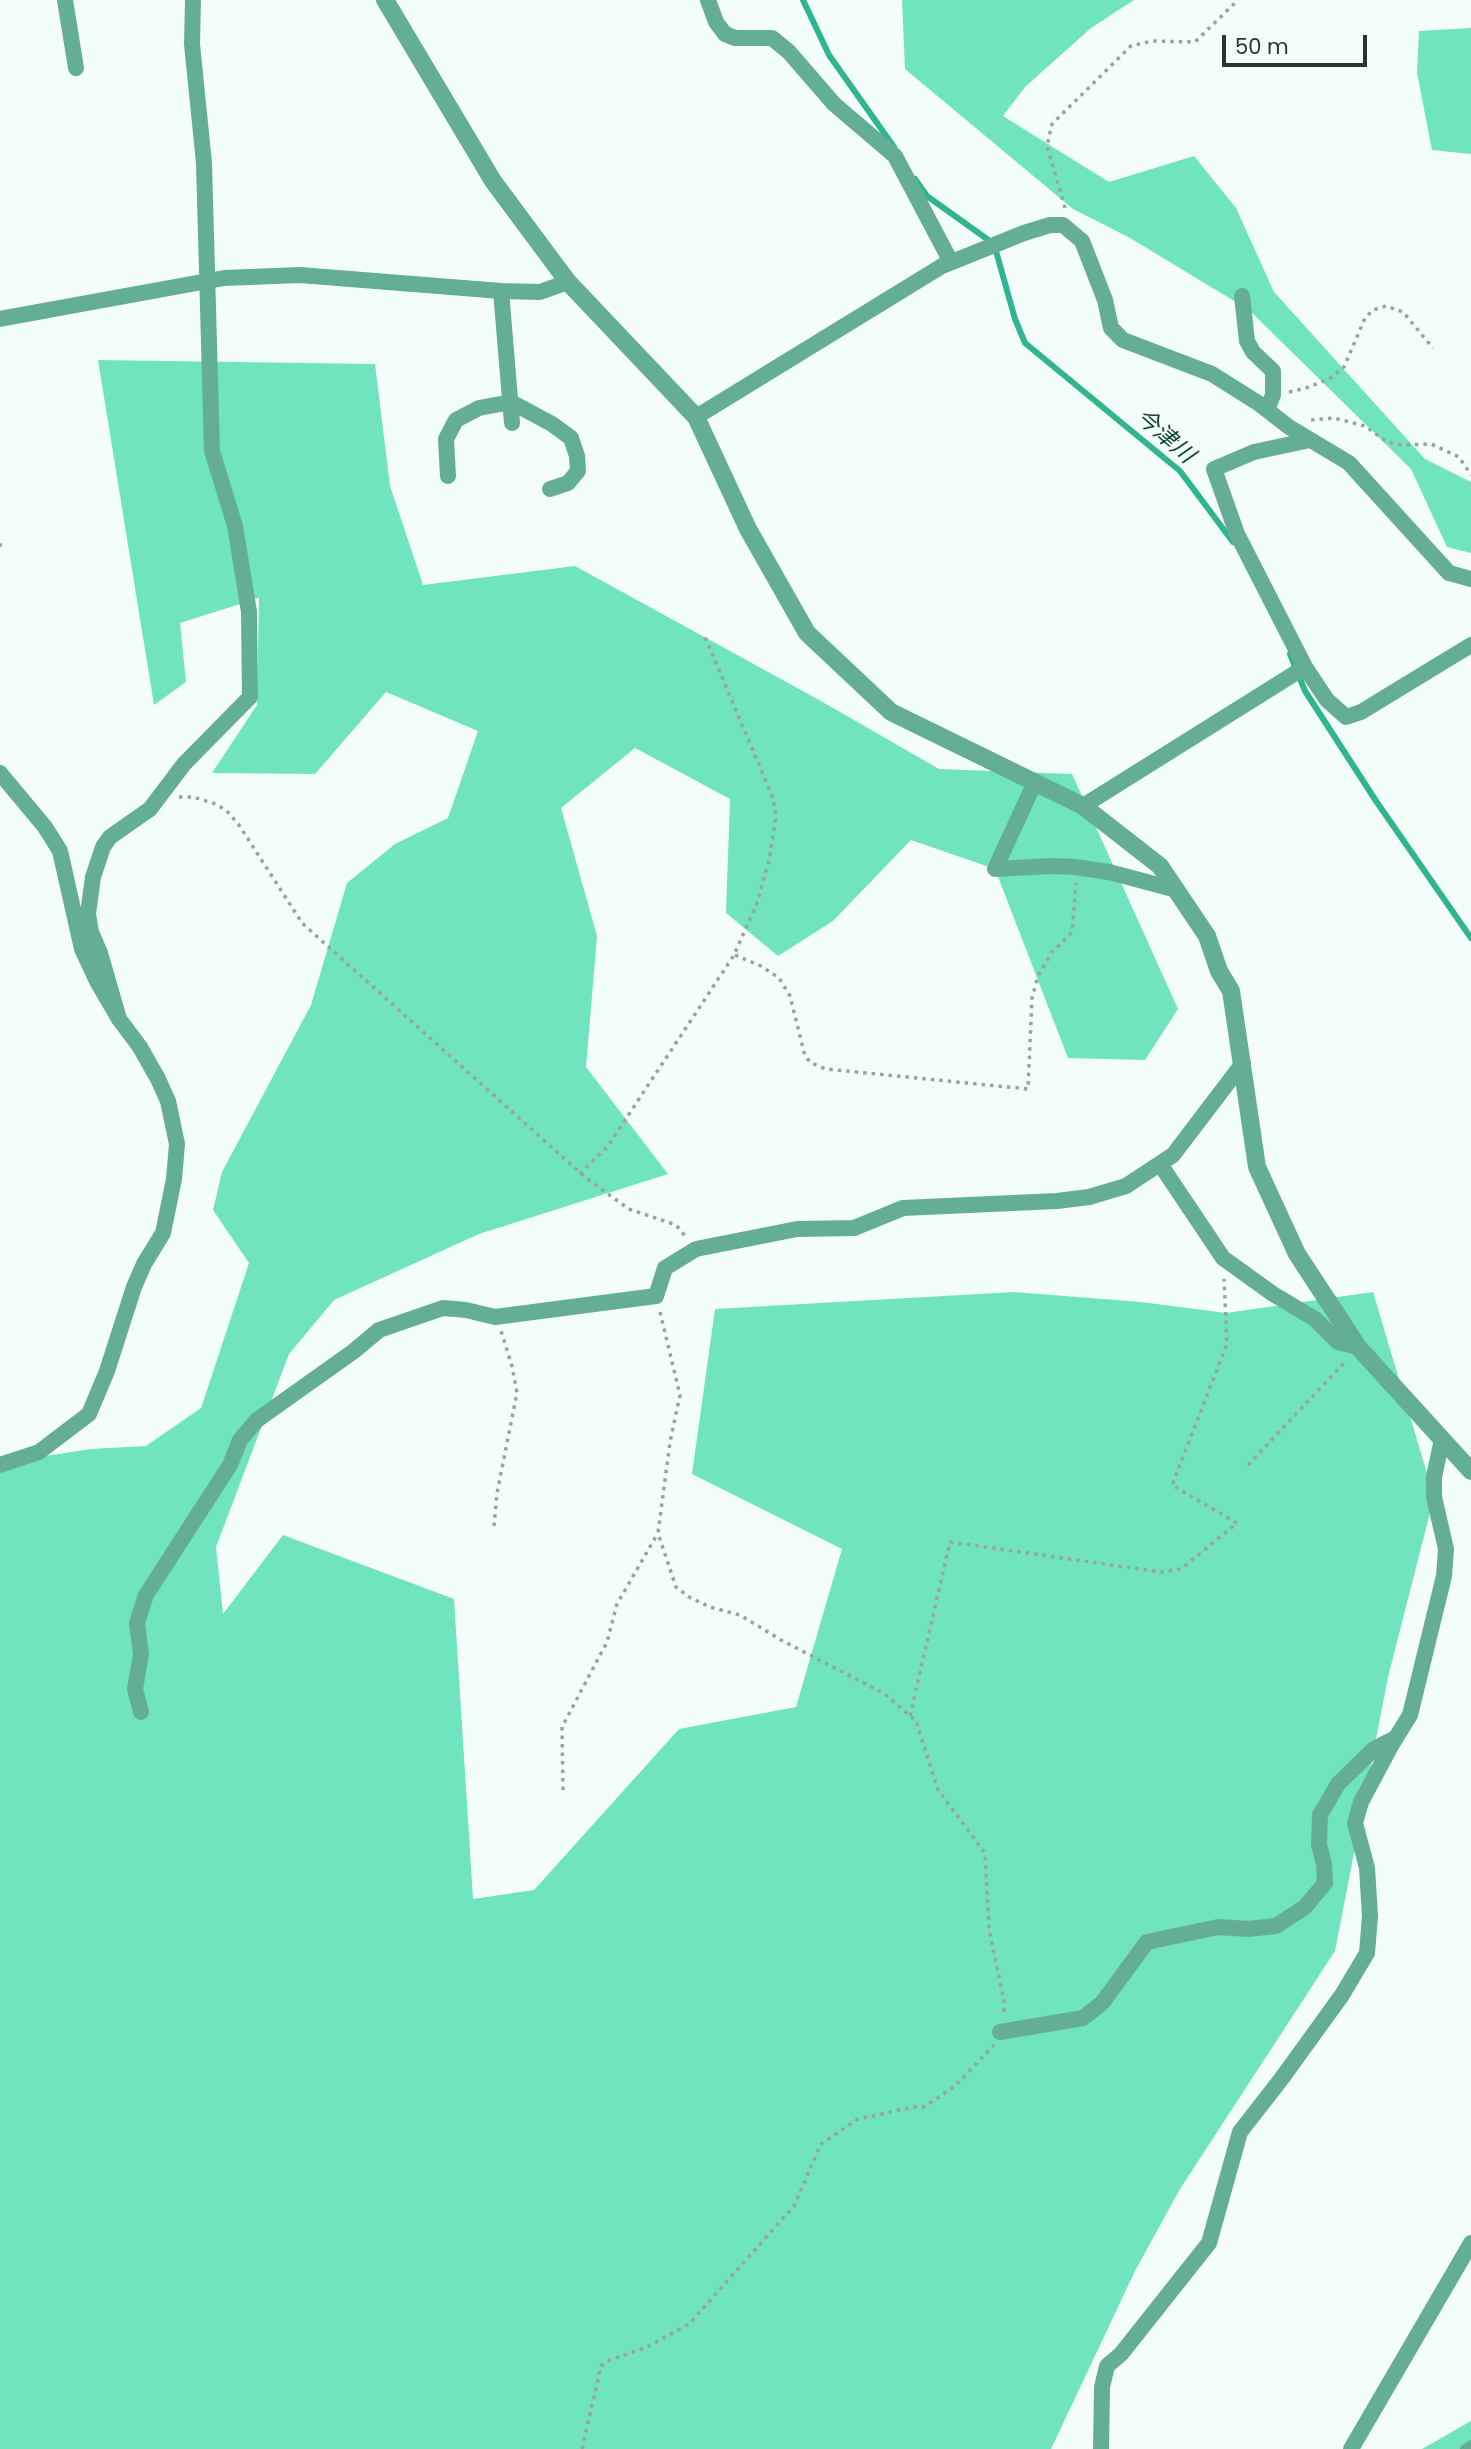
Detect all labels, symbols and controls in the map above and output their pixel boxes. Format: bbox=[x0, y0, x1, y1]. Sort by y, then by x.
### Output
scale bar bbox=[1226, 21, 1371, 65]
text: 50 m bbox=[1235, 32, 1289, 61]
water label: 今津川 bbox=[1129, 404, 1199, 470]

